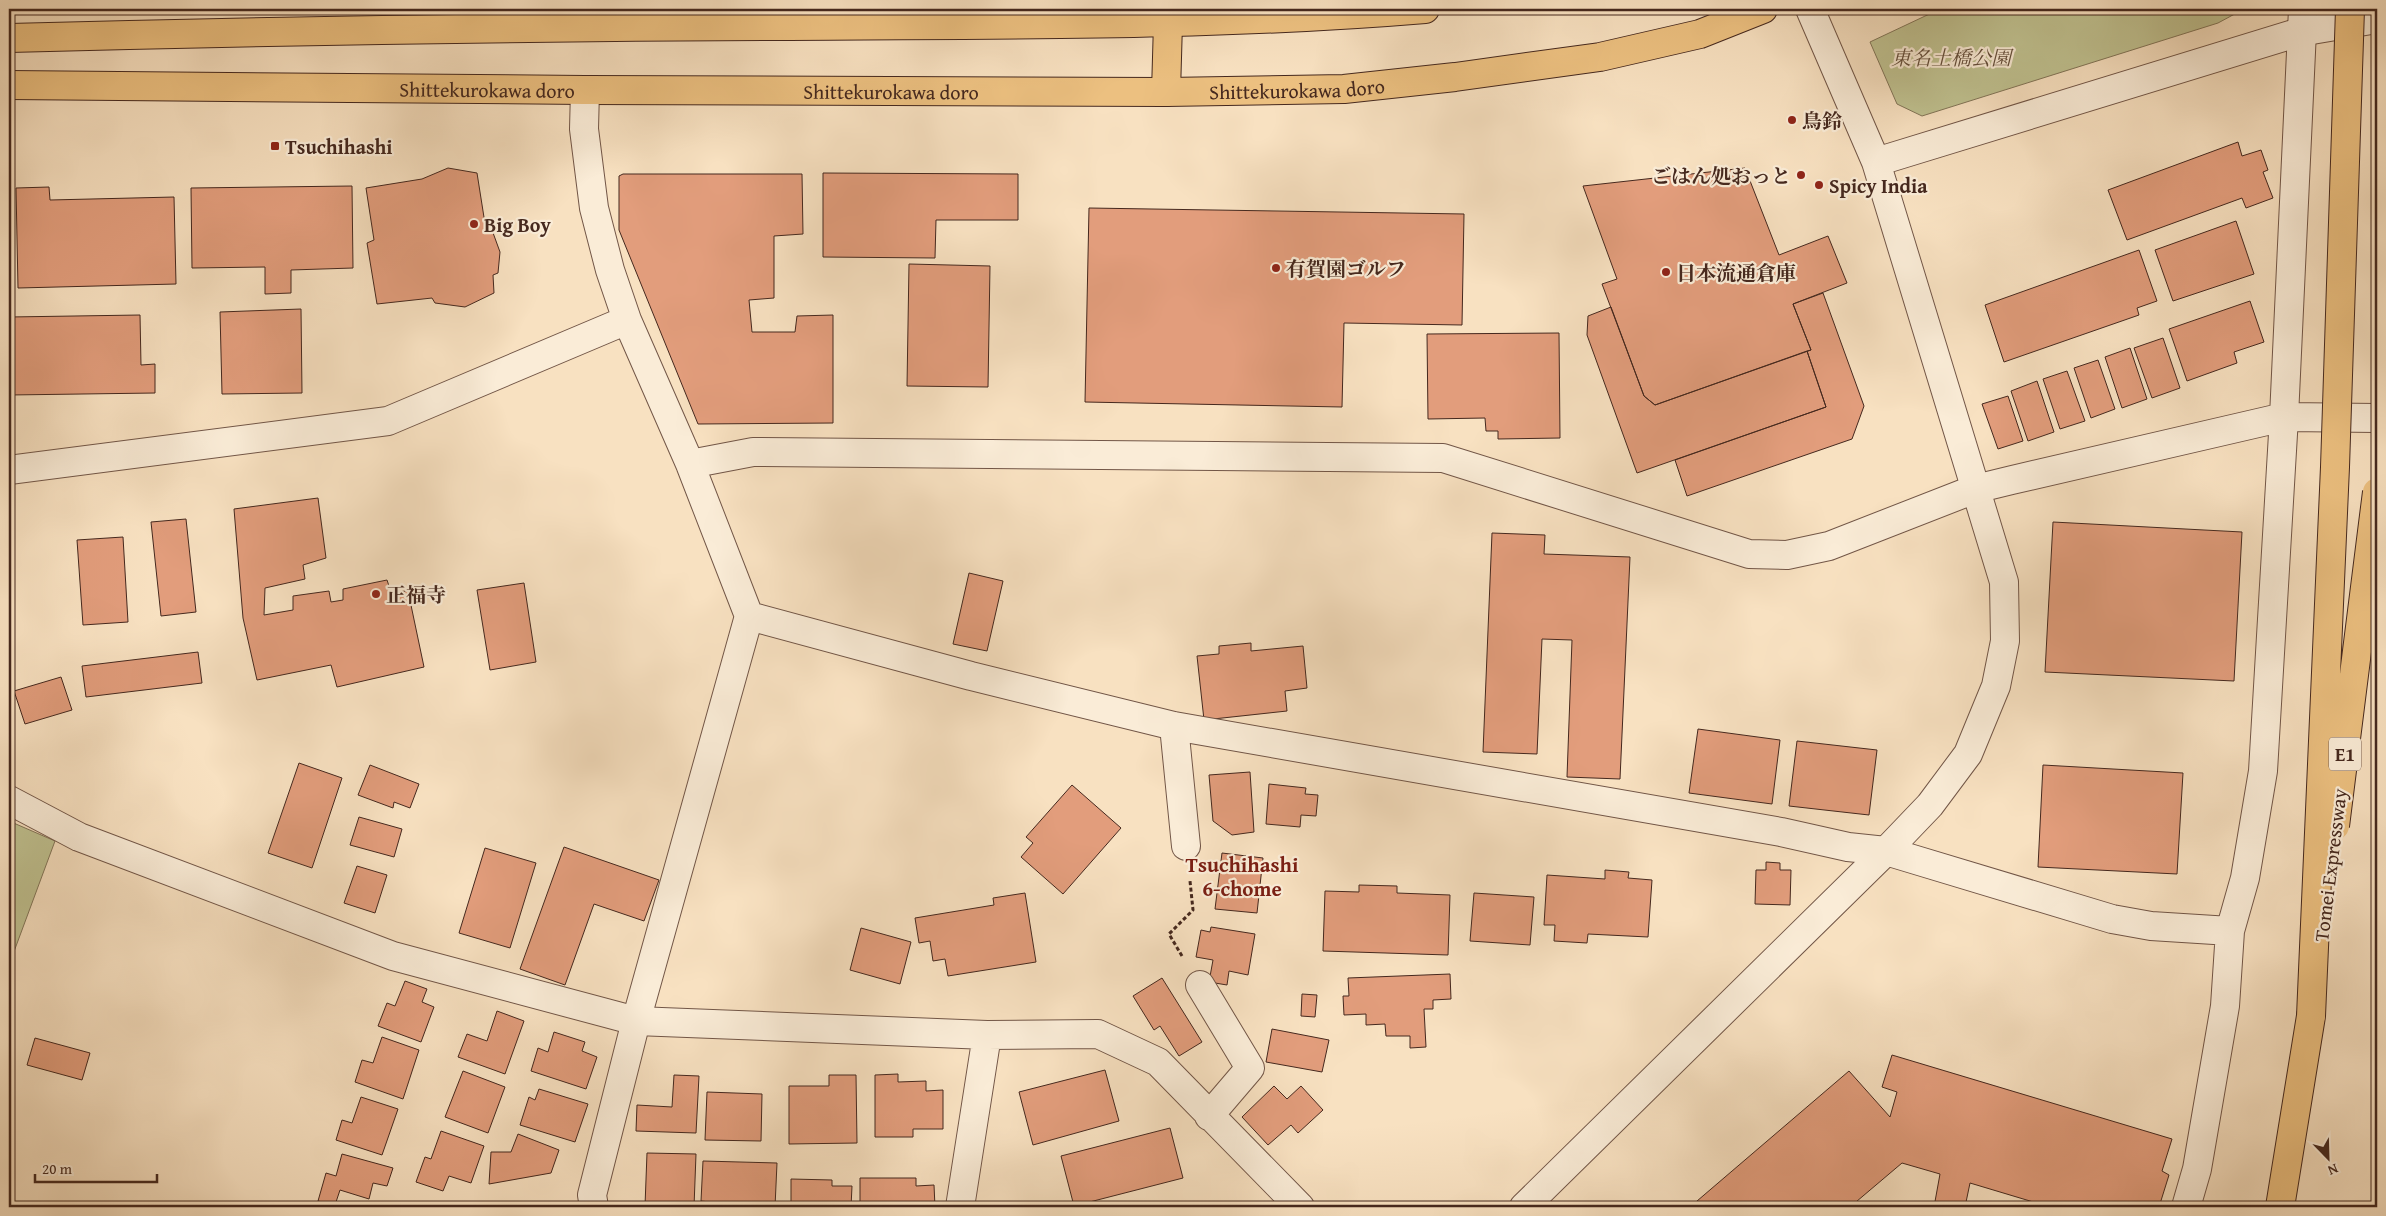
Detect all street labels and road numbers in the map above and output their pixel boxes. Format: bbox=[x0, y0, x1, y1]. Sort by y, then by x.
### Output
street label: Shittekurokawa doro bbox=[1209, 70, 1386, 106]
street label: Shittekurokawa doro bbox=[399, 74, 575, 104]
street label: Shittekurokawa doro bbox=[803, 76, 979, 106]
road number: E1 bbox=[2329, 738, 2361, 771]
street label: Tomei Expressway bbox=[2306, 787, 2354, 943]

